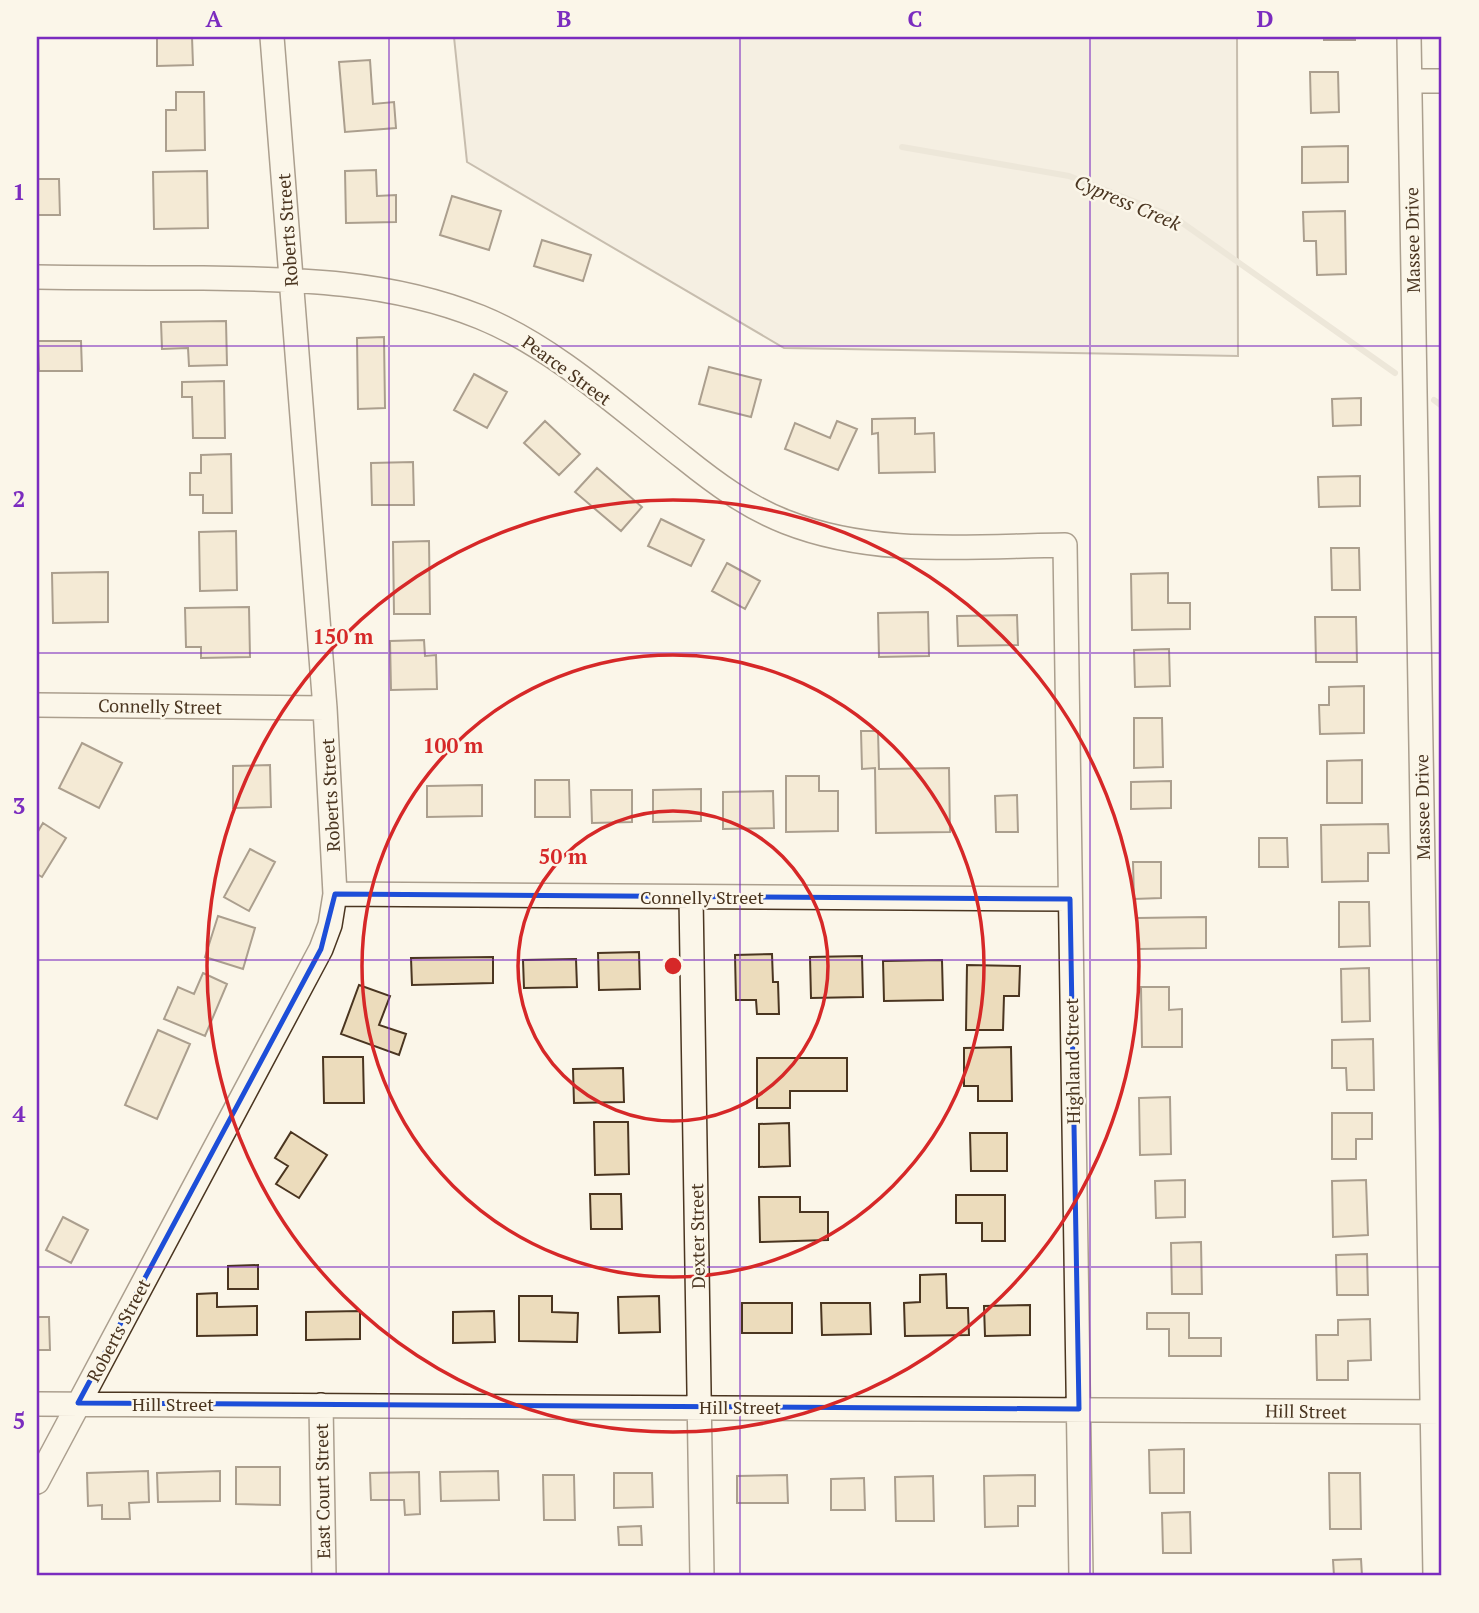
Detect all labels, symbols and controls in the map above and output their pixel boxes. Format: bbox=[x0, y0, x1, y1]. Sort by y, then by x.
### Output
text: A bbox=[206, 3, 223, 34]
text: B bbox=[557, 3, 572, 34]
text: C bbox=[908, 3, 923, 34]
text: D bbox=[1257, 3, 1274, 34]
water label: Cypress Creek bbox=[1071, 168, 1186, 236]
street label: Roberts Street bbox=[271, 172, 303, 288]
text: 1 bbox=[13, 176, 26, 207]
street label: Massee Drive bbox=[1399, 187, 1425, 293]
street label: Pearce Street bbox=[518, 330, 617, 411]
text: 2 bbox=[13, 483, 26, 514]
text: 150 m bbox=[313, 622, 374, 650]
street label: Connelly Street bbox=[98, 693, 222, 719]
text: 100 m bbox=[423, 731, 484, 759]
street label: Roberts Street bbox=[315, 737, 345, 852]
street label: Massee Drive bbox=[1409, 754, 1435, 860]
text: 3 bbox=[13, 790, 26, 821]
text: 50 m bbox=[539, 842, 588, 870]
street label: Connelly Street bbox=[640, 885, 764, 909]
centre of rings bbox=[661, 954, 685, 978]
street label: Highland Street bbox=[1059, 997, 1085, 1124]
text: 4 bbox=[13, 1098, 26, 1129]
street label: Dexter Street bbox=[684, 1183, 710, 1289]
street label: Roberts Street bbox=[81, 1274, 155, 1386]
street label: Hill Street bbox=[132, 1392, 214, 1416]
street label: Hill Street bbox=[699, 1395, 781, 1419]
street label: Hill Street bbox=[1265, 1398, 1347, 1424]
text: 5 bbox=[13, 1405, 26, 1436]
street label: East Court Street bbox=[309, 1423, 335, 1559]

